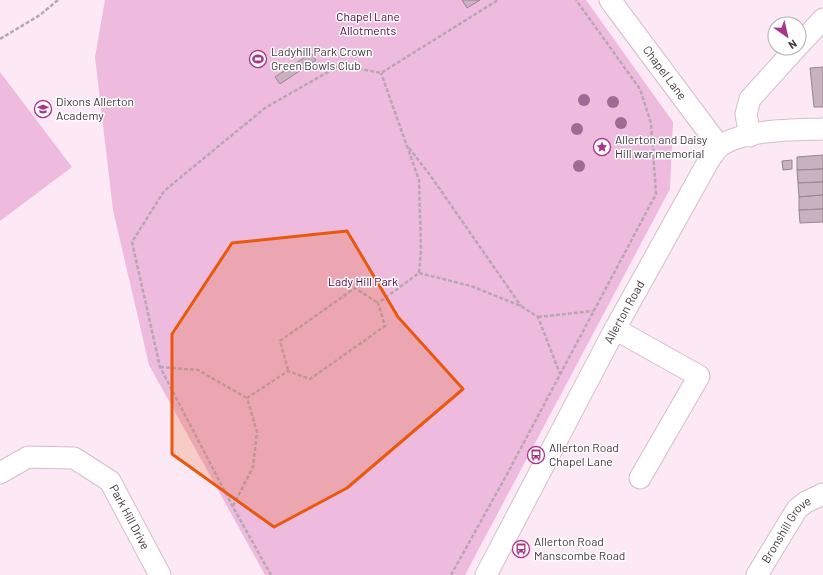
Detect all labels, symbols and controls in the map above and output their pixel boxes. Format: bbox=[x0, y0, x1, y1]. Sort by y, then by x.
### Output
park label: Chapel Lane Allotments bbox=[336, 9, 400, 37]
north arrow bbox=[767, 16, 807, 56]
text: N bbox=[786, 37, 800, 52]
street label: Chapel Lane bbox=[641, 43, 690, 102]
place label: Ladyhill Park Crown Green Bowls Club bbox=[271, 44, 372, 72]
sports icon: Ladyhill Park Crown Green Bowls Club bbox=[248, 49, 268, 69]
place label: Dixons Allerton Academy bbox=[56, 94, 134, 122]
school or university icon: Dixons Allerton Academy bbox=[33, 99, 53, 119]
place label: Allerton and Daisy Hill war memorial bbox=[615, 132, 708, 160]
place icon: Allerton and Daisy Hill war memorial bbox=[592, 137, 612, 157]
park label: Lady Hill Park bbox=[328, 274, 398, 288]
street label: Allerton Road bbox=[601, 278, 647, 346]
place label: Allerton Road Chapel Lane bbox=[549, 440, 619, 468]
bus stop icon: Allerton Road Chapel Lane bbox=[526, 445, 546, 465]
street label: Park Hill Drive bbox=[107, 482, 153, 552]
street label: Bronshill Grove bbox=[758, 493, 813, 565]
place label: Allerton Road Manscombe Road bbox=[534, 534, 625, 562]
bus stop icon: Allerton Road Manscombe Road bbox=[511, 539, 531, 559]

